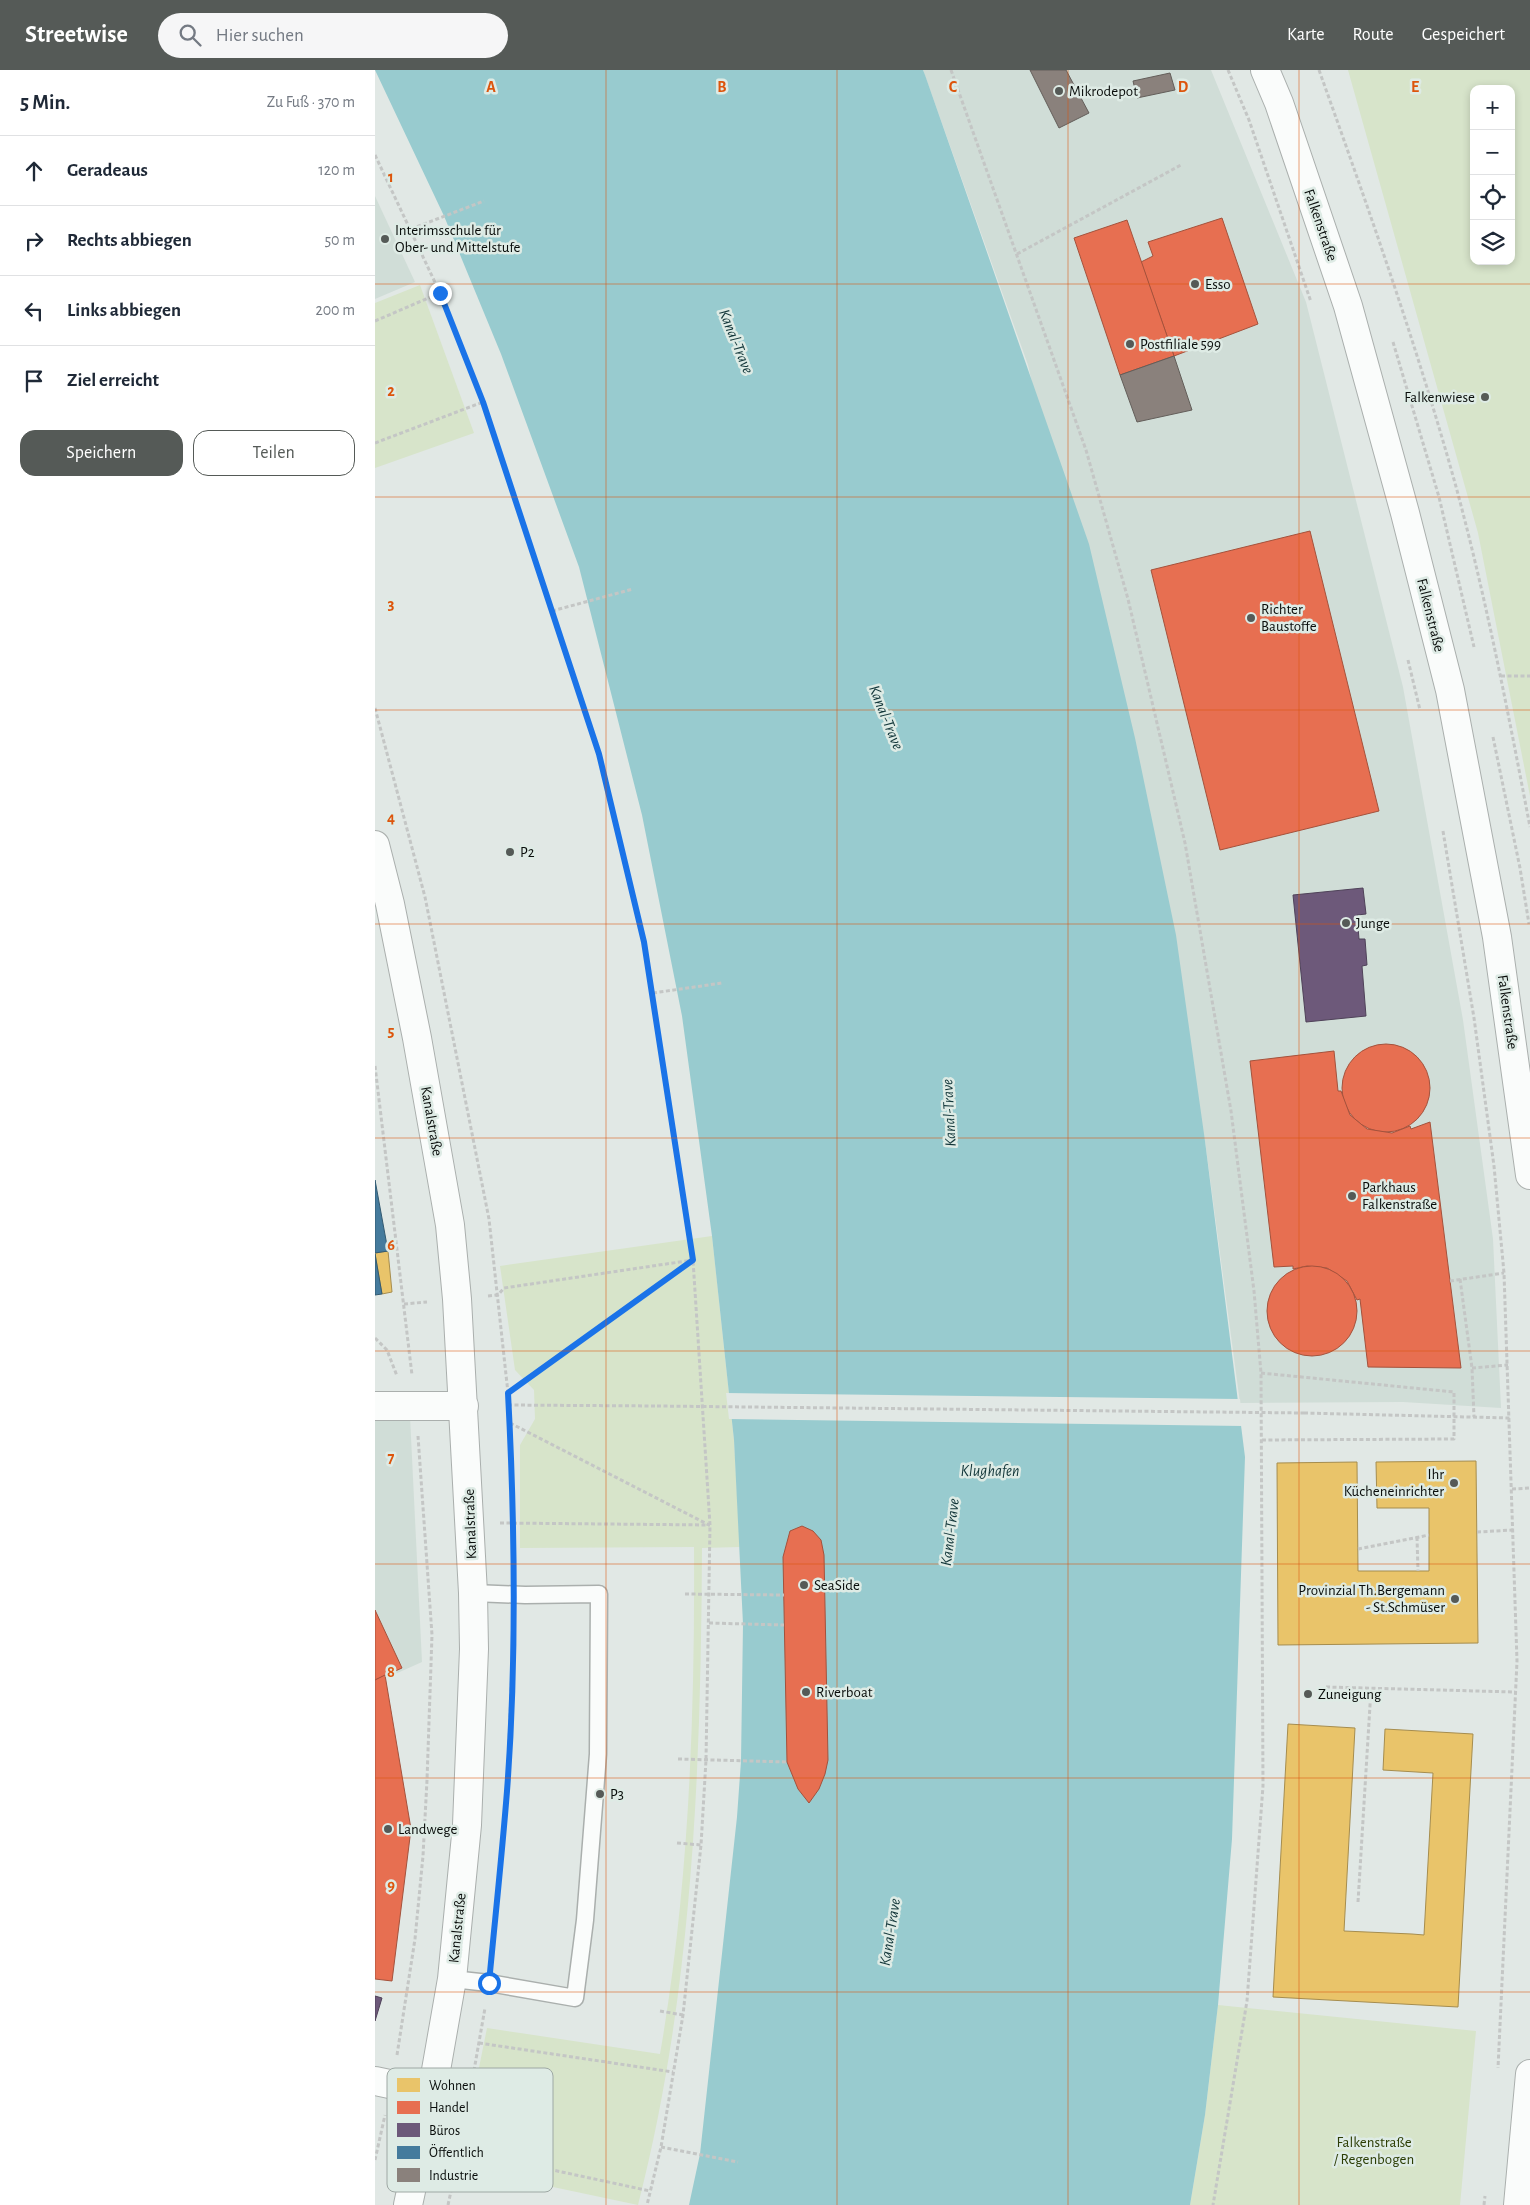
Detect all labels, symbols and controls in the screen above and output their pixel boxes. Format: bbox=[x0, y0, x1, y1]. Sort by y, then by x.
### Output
search box bbox=[158, 13, 508, 58]
icon: search bbox=[176, 21, 204, 49]
text: Streetwise bbox=[25, 23, 128, 47]
text: Hier suchen bbox=[216, 26, 304, 45]
text: Karte bbox=[1287, 26, 1324, 44]
text: Route bbox=[1352, 26, 1394, 44]
text: Gespeichert bbox=[1422, 26, 1505, 44]
text: A bbox=[486, 79, 496, 95]
text: B bbox=[717, 79, 727, 95]
text: C bbox=[949, 79, 958, 95]
text: D bbox=[1178, 79, 1189, 95]
text: E bbox=[1411, 79, 1419, 95]
place label: Mikrodepot bbox=[1069, 84, 1138, 99]
marker: Mikrodepot bbox=[1053, 85, 1065, 97]
map controls bbox=[1470, 85, 1515, 265]
button: + bbox=[1470, 85, 1515, 130]
text: 5 Min. bbox=[20, 92, 70, 113]
text: Zu Fuß · 370 m bbox=[267, 94, 355, 110]
button: − bbox=[1470, 130, 1515, 175]
icon: ahead bbox=[20, 157, 48, 185]
text: Geradeaus bbox=[67, 161, 148, 180]
text: 120 m bbox=[318, 162, 355, 178]
text: 1 bbox=[388, 169, 394, 185]
button: locate bbox=[1470, 175, 1515, 220]
street label: Falkenstraße bbox=[1301, 187, 1340, 263]
button: layers bbox=[1470, 220, 1515, 265]
place label: Interimsschule für Ober- und Mittelstufe bbox=[395, 223, 521, 255]
icon: right bbox=[20, 227, 48, 255]
text: Rechts abbiegen bbox=[67, 231, 192, 250]
text: 50 m bbox=[324, 232, 355, 248]
marker: Interimsschule für Ober- und Mittelstufe bbox=[379, 233, 391, 245]
place label: Esso bbox=[1205, 277, 1231, 292]
marker: Esso bbox=[1189, 278, 1201, 290]
route end bbox=[429, 282, 452, 305]
icon: left bbox=[20, 297, 48, 325]
text: Links abbiegen bbox=[67, 301, 181, 320]
text: 200 m bbox=[315, 302, 355, 318]
water label: Kanal-Trave bbox=[716, 307, 756, 376]
place label: Postfiliale 599 bbox=[1140, 337, 1221, 352]
marker: Postfiliale 599 bbox=[1124, 338, 1136, 350]
icon: arrive bbox=[20, 367, 48, 395]
text: Ziel erreicht bbox=[67, 371, 159, 390]
text: 2 bbox=[387, 383, 395, 399]
place label: Falkenwiese bbox=[1404, 390, 1475, 405]
marker: Falkenwiese bbox=[1479, 391, 1491, 403]
button: Speichern bbox=[20, 430, 183, 476]
button: Teilen bbox=[193, 430, 355, 476]
street label: Falkenstraße bbox=[1414, 577, 1447, 653]
text: 3 bbox=[388, 596, 395, 612]
place label: Richter Baustoffe bbox=[1261, 602, 1317, 634]
marker: Richter Baustoffe bbox=[1245, 612, 1257, 624]
water label: Kanal-Trave bbox=[866, 683, 906, 752]
text: 4 bbox=[387, 810, 395, 826]
place label: P2 bbox=[520, 845, 535, 860]
marker: P2 bbox=[504, 846, 516, 858]
place label: Junge bbox=[1356, 916, 1390, 931]
marker: Junge bbox=[1340, 917, 1352, 929]
street label: Falkenstraße bbox=[1495, 974, 1520, 1050]
text: 5 bbox=[388, 1023, 395, 1039]
water label: Kanal-Trave bbox=[939, 1079, 959, 1147]
street label: Kanalstraße bbox=[418, 1085, 445, 1157]
place label: Parkhaus Falkenstraße bbox=[1362, 1180, 1437, 1212]
marker: Parkhaus Falkenstraße bbox=[1346, 1190, 1358, 1202]
text: 6 bbox=[387, 1237, 395, 1253]
text: 7 bbox=[388, 1450, 395, 1466]
water label: Klughafen bbox=[961, 1463, 1019, 1479]
place label: Ihr Kücheneinrichter bbox=[1344, 1467, 1444, 1499]
marker: Ihr Kücheneinrichter bbox=[1448, 1477, 1460, 1489]
street label: Kanalstraße bbox=[462, 1488, 479, 1559]
water label: Kanal-Trave bbox=[938, 1497, 962, 1567]
place label: SeaSide bbox=[814, 1578, 860, 1593]
marker: SeaSide bbox=[798, 1579, 810, 1591]
place label: Provinzial Th.Bergemann - St.Schmüser bbox=[1298, 1583, 1445, 1615]
marker: Provinzial Th.Bergemann - St.Schmüser bbox=[1449, 1593, 1461, 1605]
text: 8 bbox=[387, 1664, 395, 1680]
place label: Riverboat bbox=[816, 1685, 873, 1700]
marker: Riverboat bbox=[800, 1686, 812, 1698]
place label: Zuneigung bbox=[1318, 1687, 1382, 1702]
marker: Zuneigung bbox=[1302, 1688, 1314, 1700]
place label: P3 bbox=[610, 1787, 624, 1802]
marker: P3 bbox=[594, 1788, 606, 1800]
place label: Landwege bbox=[398, 1822, 457, 1837]
marker: Landwege bbox=[382, 1823, 394, 1835]
text: 9 bbox=[387, 1877, 395, 1893]
street label: Kanalstraße bbox=[446, 1892, 469, 1964]
water label: Kanal-Trave bbox=[877, 1897, 903, 1967]
route start bbox=[478, 1972, 501, 1995]
legend bbox=[387, 2068, 553, 2192]
text: Wohnen bbox=[429, 2079, 476, 2093]
text: Handel bbox=[429, 2101, 469, 2115]
text: Büros bbox=[429, 2124, 460, 2138]
park label: Falkenstraße / Regenbogen bbox=[1334, 2135, 1414, 2167]
text: Öffentlich bbox=[429, 2143, 484, 2160]
text: Industrie bbox=[429, 2169, 478, 2183]

